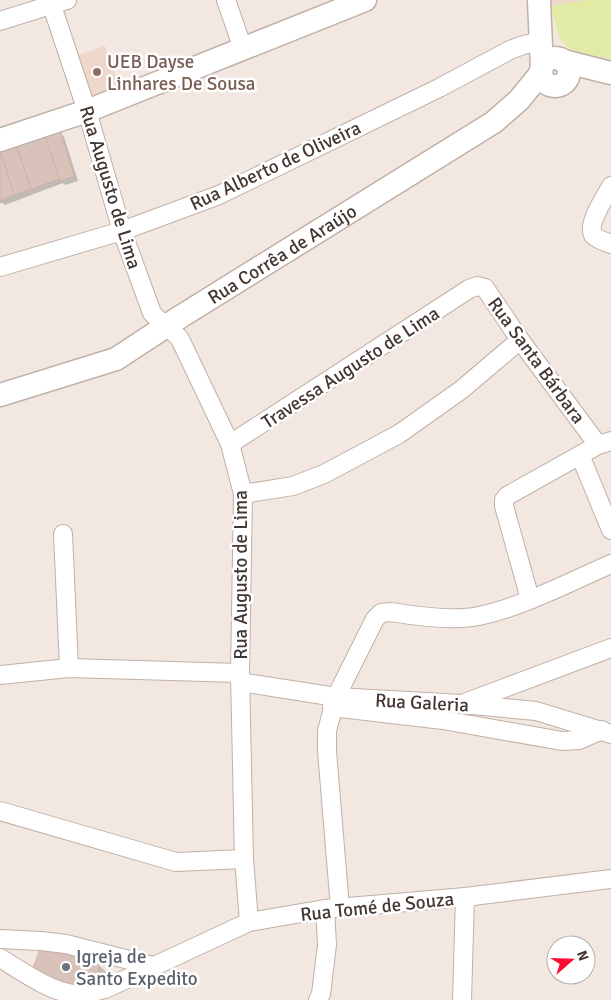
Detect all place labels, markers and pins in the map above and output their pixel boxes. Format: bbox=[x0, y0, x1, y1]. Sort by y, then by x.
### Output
place label: UEB Dayse Linhares De Sousa bbox=[107, 50, 255, 96]
marker: UEB Dayse Linhares De Sousa bbox=[91, 66, 103, 78]
place label: Igreja de Santo Expedito bbox=[76, 945, 198, 991]
marker: Igreja de Santo Expedito bbox=[60, 961, 72, 973]

